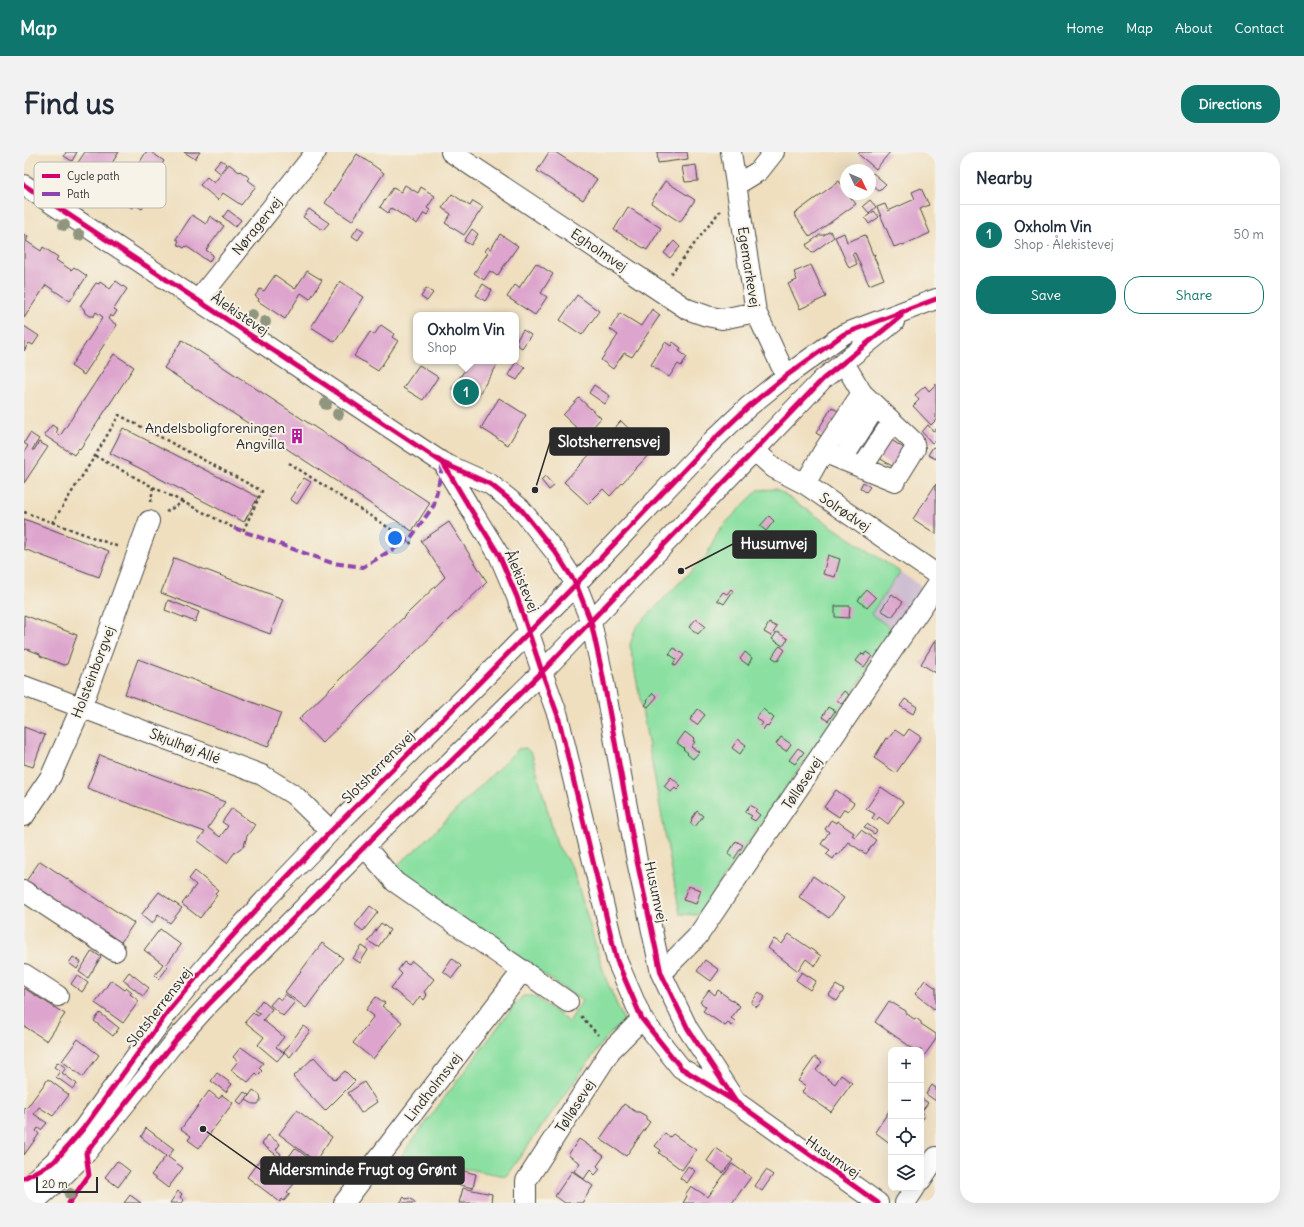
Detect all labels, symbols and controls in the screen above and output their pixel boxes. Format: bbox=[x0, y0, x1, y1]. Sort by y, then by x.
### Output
text: Map bbox=[20, 16, 57, 40]
text: Home bbox=[1066, 19, 1104, 37]
text: Map bbox=[1126, 19, 1153, 37]
text: About bbox=[1175, 19, 1213, 37]
text: Contact bbox=[1235, 19, 1284, 37]
button: Directions bbox=[1181, 85, 1280, 123]
text: Find us bbox=[24, 86, 115, 122]
legend bbox=[34, 162, 166, 208]
north arrow bbox=[840, 164, 876, 200]
text: Nearby bbox=[976, 167, 1032, 189]
text: Cycle path bbox=[67, 169, 120, 183]
text: Path bbox=[67, 187, 90, 201]
street label: Nøragervej bbox=[228, 193, 286, 259]
text: Oxholm Vin bbox=[1014, 217, 1092, 236]
street label: Egholmvej bbox=[567, 224, 631, 276]
street label: Egemarkevej bbox=[734, 225, 764, 309]
text: 1 bbox=[986, 226, 992, 243]
text: 50 m bbox=[1233, 226, 1264, 243]
text: Shop · Ålekistevej bbox=[1014, 236, 1114, 253]
button: Save bbox=[976, 276, 1116, 314]
button: Share bbox=[1124, 276, 1264, 314]
street label: Ålekistevej bbox=[208, 288, 272, 340]
popup bbox=[413, 312, 519, 364]
text: Oxholm Vin bbox=[427, 320, 505, 339]
text: Shop bbox=[427, 339, 457, 356]
pin: 1 bbox=[453, 377, 479, 407]
place label: Andelsboligforeningen Angvilla bbox=[145, 419, 285, 453]
building icon: Andelsboligforeningen Angvilla bbox=[288, 427, 306, 445]
callout: Slotsherrensvej bbox=[550, 428, 669, 455]
text: Slotsherrensvej bbox=[558, 432, 660, 451]
street label: Solrødvej bbox=[816, 488, 874, 536]
your location bbox=[385, 528, 405, 548]
callout: Husumvej bbox=[733, 531, 816, 558]
text: Husumvej bbox=[741, 534, 807, 553]
street label: Ålekistevej bbox=[501, 547, 543, 615]
street label: Holsteinborgvej bbox=[67, 623, 119, 721]
street label: Skjulhøj Allé bbox=[147, 724, 223, 768]
street label: Slotsherrensvej bbox=[338, 727, 418, 807]
street label: Tølløsevej bbox=[778, 753, 826, 813]
street label: Husumvej bbox=[641, 860, 671, 924]
street label: Slotsherrensvej bbox=[122, 964, 196, 1050]
map controls bbox=[888, 1047, 924, 1191]
button: + bbox=[888, 1047, 924, 1083]
street label: Lindholmsvej bbox=[401, 1049, 465, 1125]
street label: Tølløsevej bbox=[551, 1076, 599, 1136]
button: − bbox=[888, 1083, 924, 1119]
button: locate bbox=[888, 1119, 924, 1155]
street label: Husumvej bbox=[802, 1132, 864, 1182]
button: layers bbox=[888, 1155, 924, 1191]
callout: Aldersminde Frugt og Grønt bbox=[261, 1157, 464, 1184]
text: Aldersminde Frugt og Grønt bbox=[269, 1160, 458, 1180]
scale bar bbox=[36, 1175, 98, 1194]
text: 20 m bbox=[42, 1177, 68, 1191]

